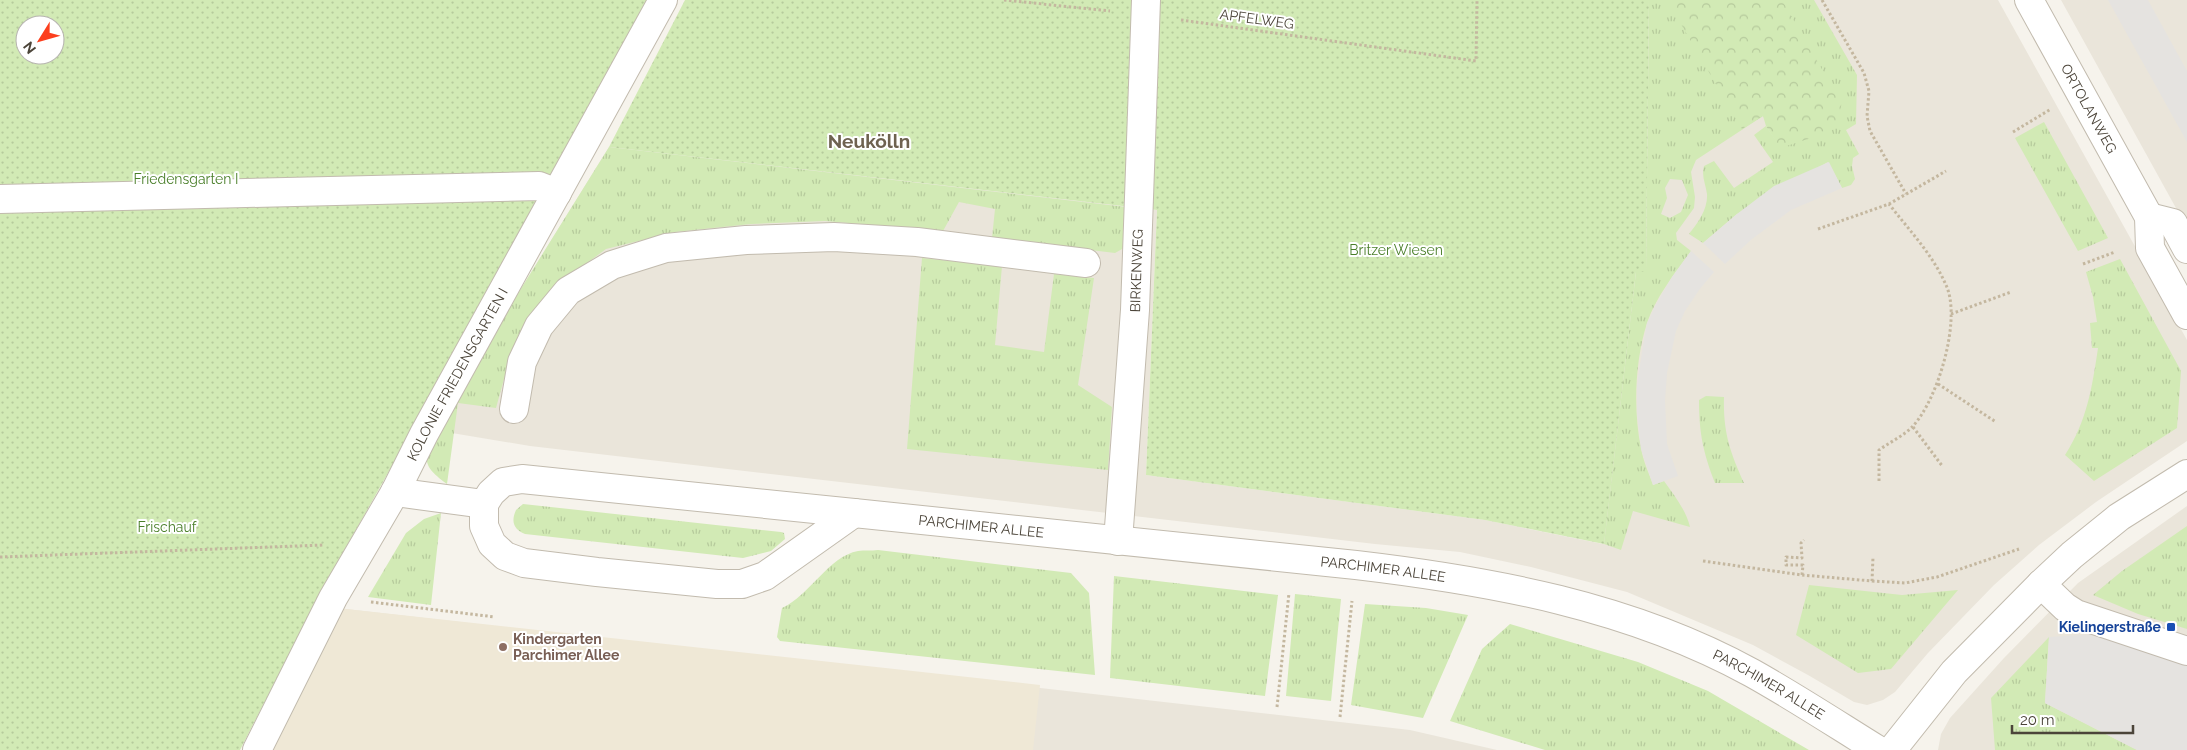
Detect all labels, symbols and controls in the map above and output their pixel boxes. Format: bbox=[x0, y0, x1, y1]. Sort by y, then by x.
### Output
street label: APFELWEG bbox=[1219, 6, 1295, 32]
north arrow bbox=[15, 15, 65, 65]
text: N bbox=[20, 39, 39, 57]
street label: ORTOLANWEG bbox=[2058, 61, 2120, 156]
district label: Neukölln bbox=[828, 130, 910, 152]
park label: Friedensgarten I bbox=[134, 171, 238, 187]
street label: BIRKENWEG bbox=[1127, 229, 1146, 313]
park label: Britzer Wiesen bbox=[1349, 242, 1443, 258]
street label: KOLONIE FRIEDENSGARTEN I bbox=[404, 285, 511, 463]
street label: PARCHIMER ALLEE bbox=[918, 512, 1045, 541]
park label: Frischauf bbox=[138, 519, 198, 535]
street label: PARCHIMER ALLEE bbox=[1320, 553, 1447, 585]
place label: Kielingerstraße bbox=[2059, 619, 2162, 635]
marker: Kielingerstraße bbox=[2165, 621, 2177, 633]
place label: Kindergarten Parchimer Allee bbox=[513, 631, 620, 663]
marker: Kindergarten Parchimer Allee bbox=[497, 641, 509, 653]
street label: PARCHIMER ALLEE bbox=[1710, 646, 1828, 723]
scale bar bbox=[2012, 702, 2133, 734]
text: 20 m bbox=[2020, 711, 2055, 729]

